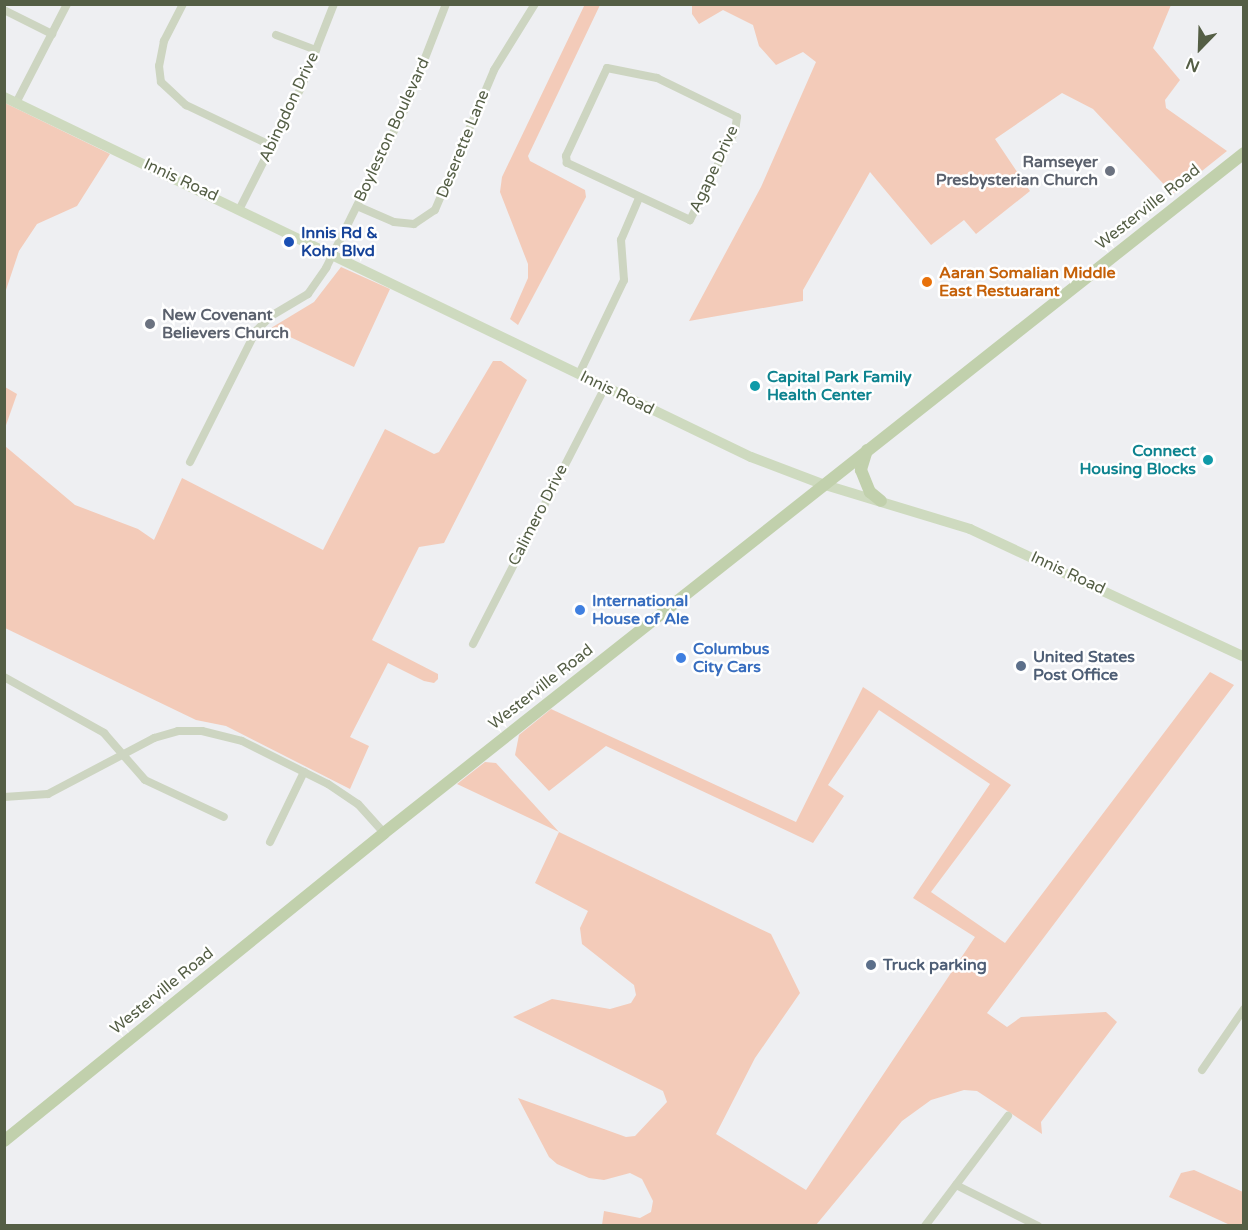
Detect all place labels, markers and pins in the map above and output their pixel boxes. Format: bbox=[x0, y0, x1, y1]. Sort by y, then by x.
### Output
place label: Ramseyer Presbysterian Church bbox=[936, 152, 1098, 190]
marker: Ramseyer Presbysterian Church bbox=[1103, 164, 1117, 178]
place label: Innis Rd & Kohr Blvd bbox=[301, 223, 378, 261]
marker: Innis Rd & Kohr Blvd bbox=[282, 235, 296, 249]
place label: Aaran Somalian Middle East Restuarant bbox=[939, 263, 1116, 301]
marker: Aaran Somalian Middle East Restuarant bbox=[920, 275, 934, 289]
place label: New Covenant Believers Church bbox=[162, 305, 289, 343]
marker: New Covenant Believers Church bbox=[143, 317, 157, 331]
place label: Capital Park Family Health Center bbox=[767, 367, 912, 405]
marker: Capital Park Family Health Center bbox=[748, 379, 762, 393]
place label: Connect Housing Blocks bbox=[1079, 441, 1196, 479]
marker: Connect Housing Blocks bbox=[1201, 453, 1215, 467]
place label: International House of Ale bbox=[592, 591, 689, 629]
marker: International House of Ale bbox=[573, 603, 587, 617]
place label: Columbus City Cars bbox=[693, 639, 770, 677]
place label: United States Post Office bbox=[1033, 647, 1135, 685]
marker: Columbus City Cars bbox=[674, 651, 688, 665]
marker: United States Post Office bbox=[1014, 659, 1028, 673]
place label: Truck parking bbox=[883, 955, 987, 975]
marker: Truck parking bbox=[864, 958, 878, 972]

